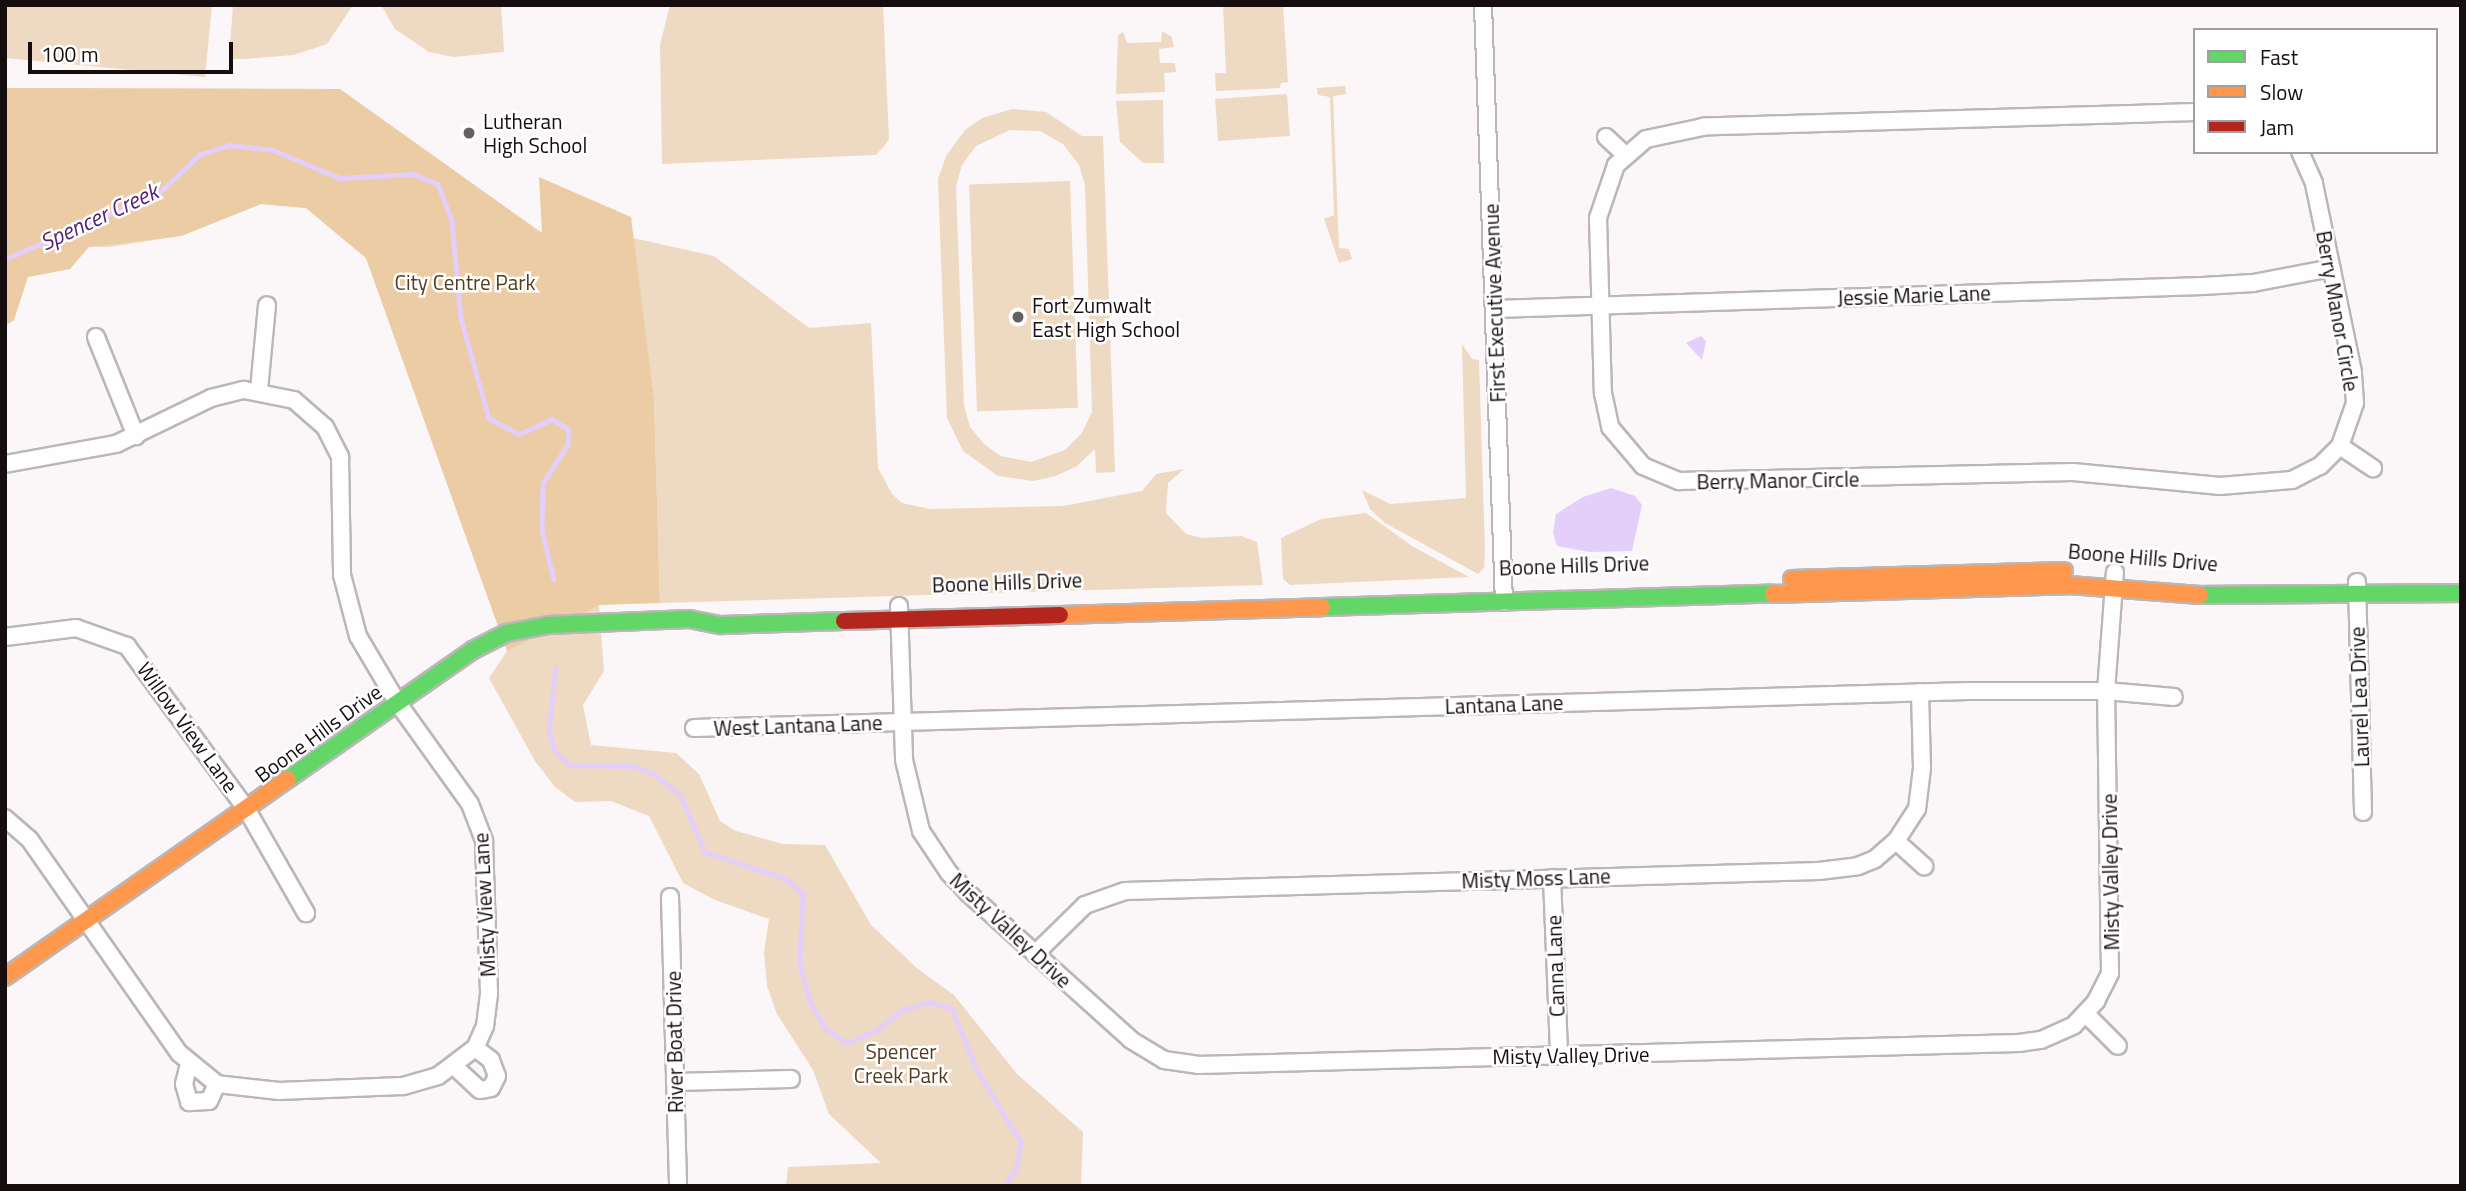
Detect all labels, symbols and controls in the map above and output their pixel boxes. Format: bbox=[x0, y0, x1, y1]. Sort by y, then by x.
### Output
scale bar bbox=[32, 28, 236, 72]
legend bbox=[2193, 28, 2438, 154]
text: 100 m bbox=[41, 38, 98, 70]
text: Fast bbox=[2260, 41, 2298, 73]
text: Slow bbox=[2260, 76, 2303, 108]
place label: Lutheran High School bbox=[483, 108, 587, 158]
text: Jam bbox=[2260, 111, 2294, 143]
marker: Lutheran High School bbox=[461, 125, 477, 141]
water label: Spencer Creek bbox=[36, 178, 162, 256]
street label: First Executive Avenue bbox=[1478, 203, 1510, 403]
street label: Berry Manor Circle bbox=[2311, 229, 2365, 393]
park label: City Centre Park bbox=[394, 269, 536, 295]
street label: Jessie Marie Lane bbox=[1837, 280, 1991, 310]
place label: Fort Zumwalt East High School bbox=[1032, 292, 1180, 342]
marker: Fort Zumwalt East High School bbox=[1010, 309, 1026, 325]
street label: Berry Manor Circle bbox=[1696, 466, 1860, 494]
street label: Boone Hills Drive bbox=[2067, 538, 2219, 576]
street label: Boone Hills Drive bbox=[1498, 550, 1650, 580]
street label: Boone Hills Drive bbox=[931, 567, 1083, 597]
street label: Laurel Lea Drive bbox=[2344, 626, 2374, 768]
street label: Willow View Lane bbox=[132, 657, 244, 797]
street label: Boone Hills Drive bbox=[250, 679, 386, 787]
street label: Lantana Lane bbox=[1444, 689, 1564, 719]
street label: West Lantana Lane bbox=[713, 709, 883, 741]
street label: Misty Valley Drive bbox=[2096, 793, 2124, 951]
street label: Misty View Lane bbox=[468, 832, 500, 978]
street label: Misty Moss Lane bbox=[1461, 863, 1611, 893]
street label: Misty Valley Drive bbox=[945, 867, 1077, 993]
street label: Canna Lane bbox=[1541, 915, 1569, 1017]
street label: River Boat Drive bbox=[660, 971, 688, 1113]
park label: Spencer Creek Park bbox=[854, 1038, 948, 1088]
street label: Misty Valley Drive bbox=[1492, 1041, 1650, 1069]

